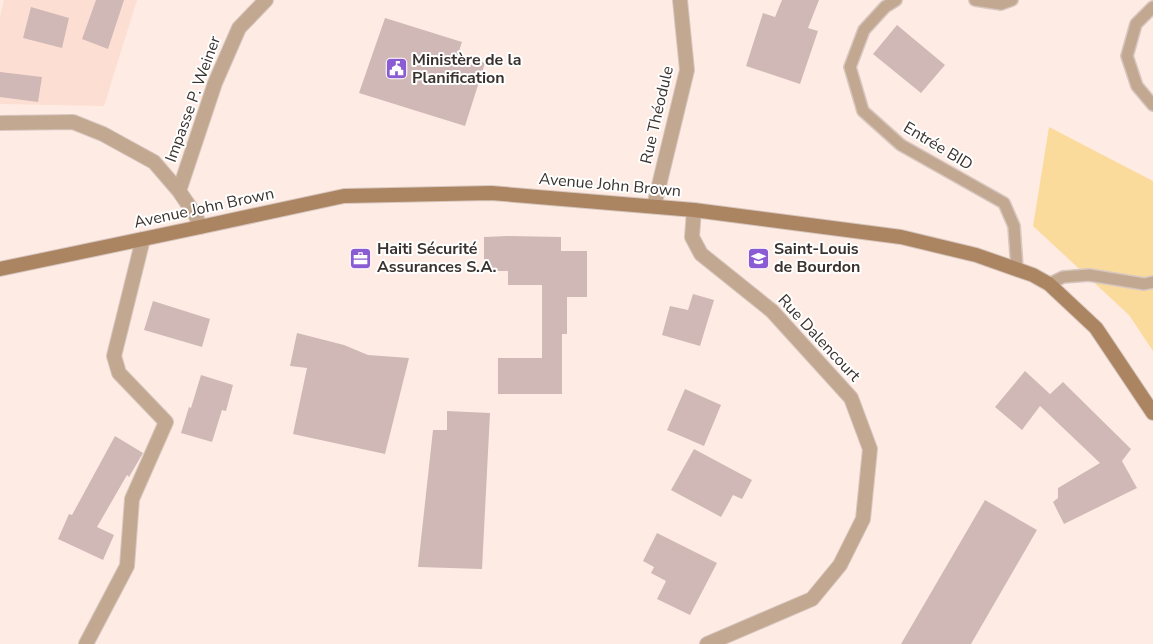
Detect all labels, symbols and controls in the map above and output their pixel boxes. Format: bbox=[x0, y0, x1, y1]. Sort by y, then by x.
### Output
street label: Impasse P. Weiner bbox=[160, 33, 226, 165]
place label: Ministère de la Planification bbox=[412, 49, 521, 89]
public building icon: Ministère de la Planification bbox=[384, 57, 408, 81]
street label: Rue Théodule bbox=[635, 64, 679, 166]
street label: Entrée BID bbox=[899, 117, 977, 175]
street label: Avenue John Brown bbox=[538, 168, 682, 202]
street label: Avenue John Brown bbox=[132, 182, 276, 234]
place label: Haiti Sécurité Assurances S.A. bbox=[377, 238, 497, 278]
place label: Saint-Louis de Bourdon bbox=[774, 238, 860, 278]
office icon: Haiti Sécurité Assurances S.A. bbox=[349, 246, 373, 270]
school or university icon: Saint-Louis de Bourdon bbox=[746, 246, 770, 270]
street label: Rue Dalencourt bbox=[773, 290, 865, 387]

